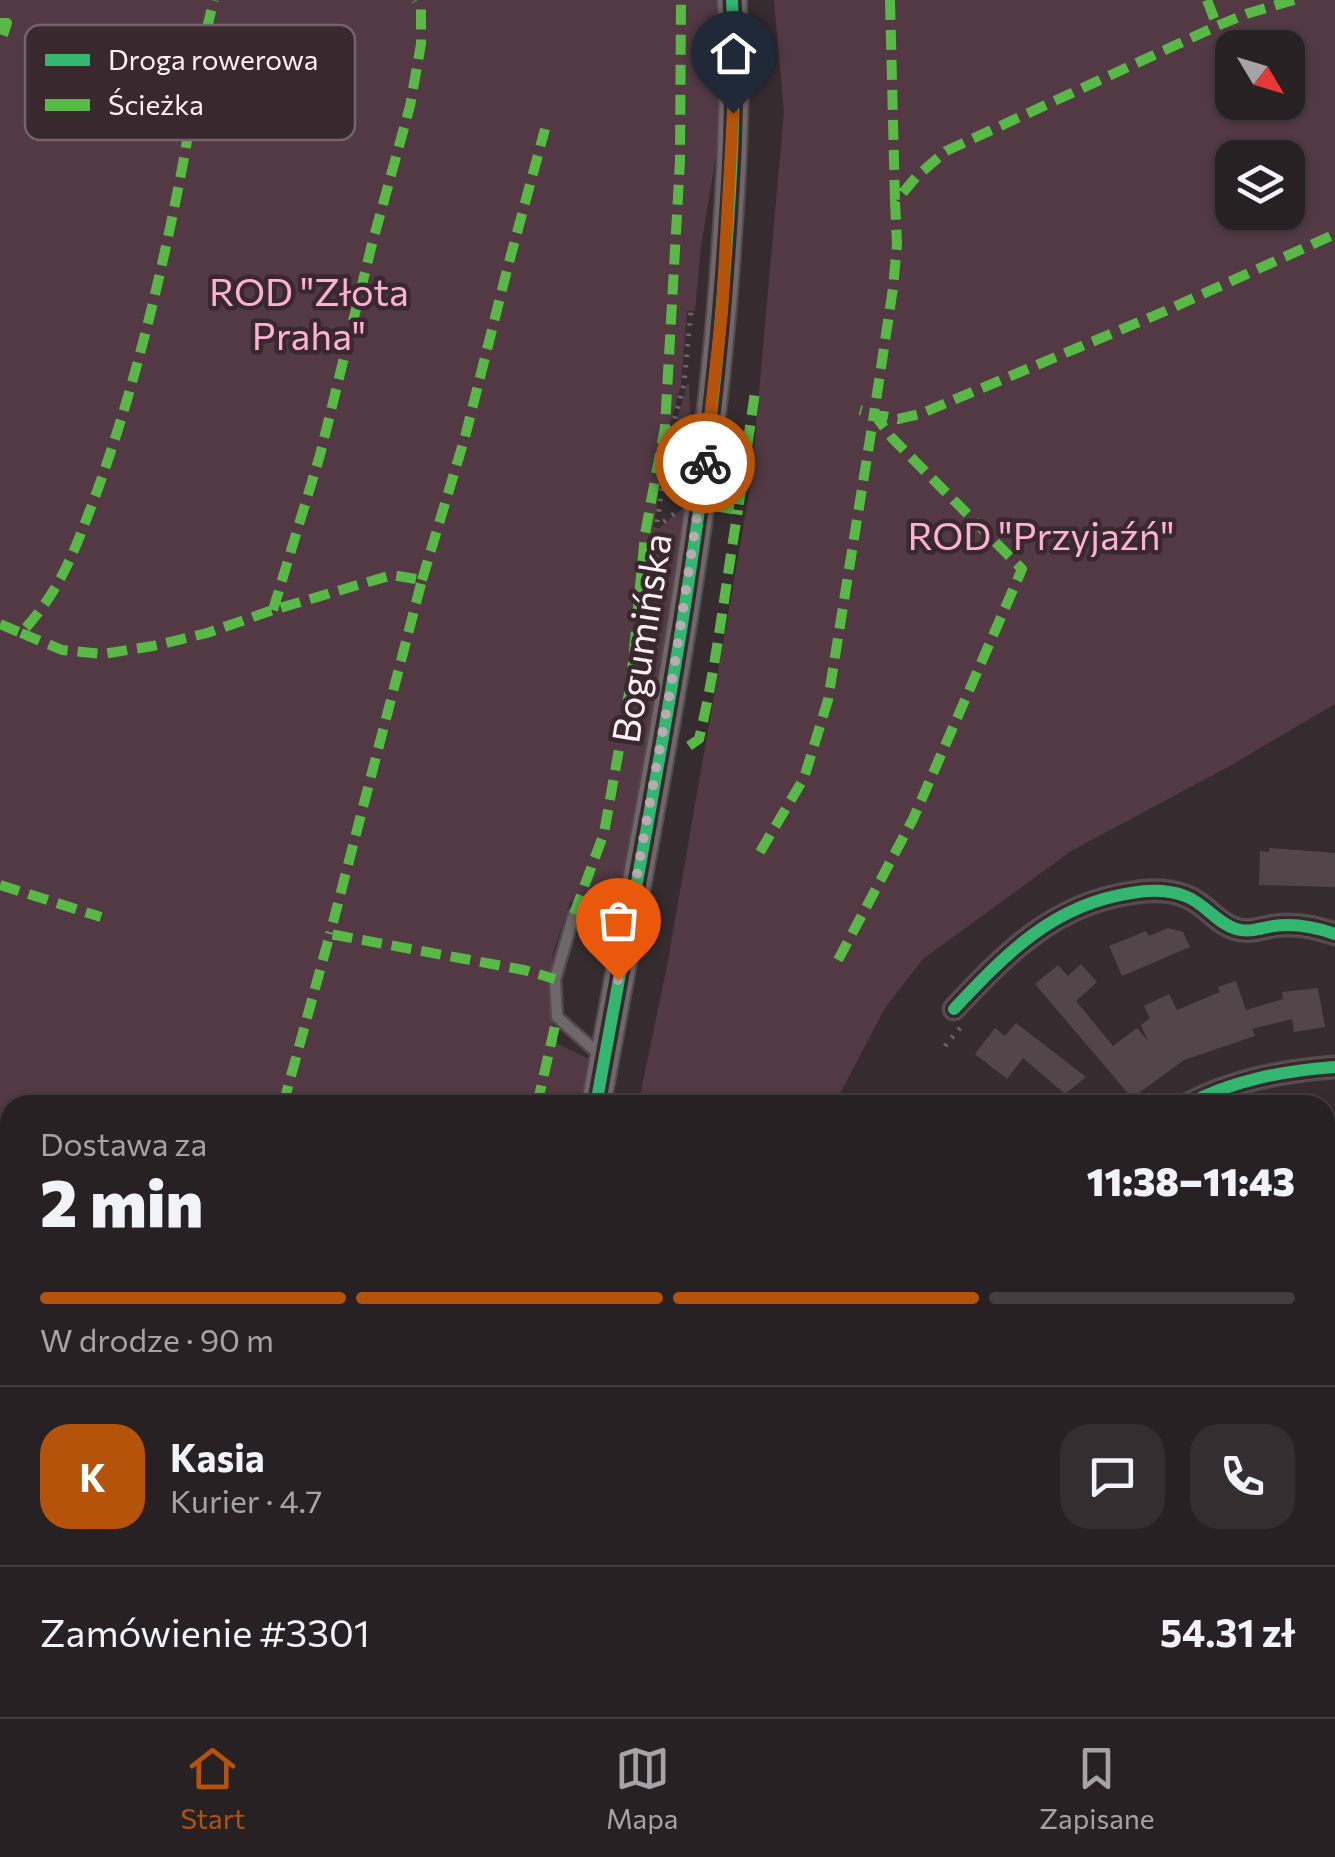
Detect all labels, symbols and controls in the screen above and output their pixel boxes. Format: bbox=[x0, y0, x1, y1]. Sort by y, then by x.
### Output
pin bbox=[691, 11, 776, 114]
legend bbox=[25, 25, 355, 140]
icon: home bbox=[706, 26, 761, 81]
north arrow bbox=[1215, 30, 1305, 120]
map controls bbox=[1215, 30, 1305, 230]
text: Droga rowerowa bbox=[108, 42, 318, 76]
text: Ścieżka bbox=[108, 87, 204, 121]
button: layers bbox=[1215, 140, 1305, 230]
park label: ROD "Złota Praha" bbox=[209, 267, 409, 358]
courier bbox=[655, 413, 755, 513]
icon: bike bbox=[678, 436, 733, 491]
park label: ROD "Przyjaźń" bbox=[907, 511, 1175, 558]
street label: Bogumińska bbox=[600, 530, 680, 746]
pin bbox=[576, 878, 661, 981]
icon: bag bbox=[591, 893, 646, 948]
text: Dostawa za bbox=[40, 1123, 207, 1163]
text: 11:38–11:43 bbox=[1087, 1157, 1295, 1204]
text: 2 min bbox=[40, 1161, 203, 1240]
text: W drodze · 90 m bbox=[40, 1319, 274, 1359]
button: chat bbox=[1060, 1424, 1165, 1529]
button: phone bbox=[1190, 1424, 1295, 1529]
text: Kasia bbox=[170, 1433, 265, 1480]
text: K bbox=[79, 1453, 106, 1500]
text: Kurier · 4.7 bbox=[170, 1480, 323, 1520]
text: Zamówienie #3301 bbox=[40, 1608, 370, 1655]
text: 54.31 zł bbox=[1160, 1608, 1295, 1655]
tab: Start bbox=[180, 1741, 245, 1835]
tab: Mapa bbox=[606, 1741, 678, 1835]
tab: Zapisane bbox=[1039, 1741, 1155, 1835]

